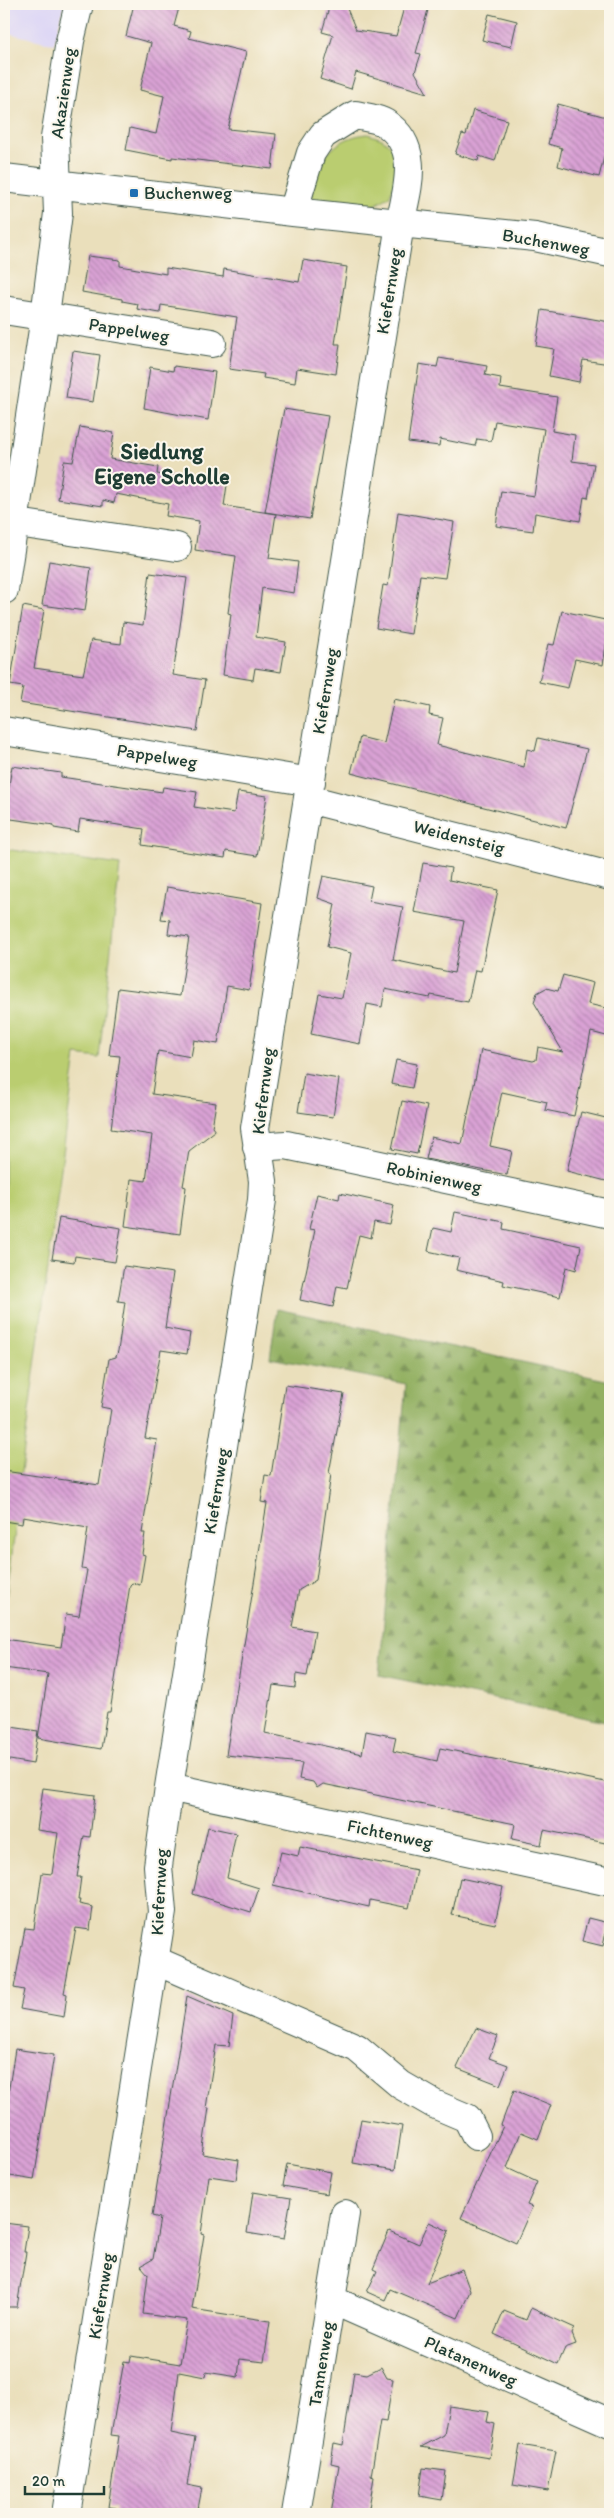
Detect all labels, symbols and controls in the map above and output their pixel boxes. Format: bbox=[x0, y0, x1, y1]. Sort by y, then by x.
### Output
street label: Akazienweg bbox=[46, 45, 80, 140]
place label: Buchenweg bbox=[144, 182, 233, 204]
marker: Buchenweg bbox=[128, 187, 140, 199]
street label: Buchenweg bbox=[501, 224, 592, 261]
street label: Kiefernweg bbox=[371, 245, 407, 336]
street label: Pappelweg bbox=[87, 313, 172, 347]
district label: Siedlung Eigene Scholle bbox=[94, 438, 230, 490]
street label: Kiefernweg bbox=[307, 645, 343, 736]
street label: Pappelweg bbox=[115, 739, 200, 773]
street label: Weidensteig bbox=[411, 815, 508, 859]
street label: Kiefernweg bbox=[247, 1046, 279, 1136]
street label: Robinienweg bbox=[384, 1156, 484, 1198]
street label: Kiefernweg bbox=[198, 1445, 234, 1536]
street label: Fichtenweg bbox=[345, 1814, 436, 1854]
street label: Kiefernweg bbox=[146, 1847, 172, 1936]
street label: Kiefernweg bbox=[83, 2250, 119, 2341]
street label: Tannenweg bbox=[303, 2319, 339, 2408]
street label: Platanenweg bbox=[421, 2331, 522, 2392]
scale bar bbox=[25, 2463, 104, 2495]
text: 20 m bbox=[32, 2472, 66, 2490]

